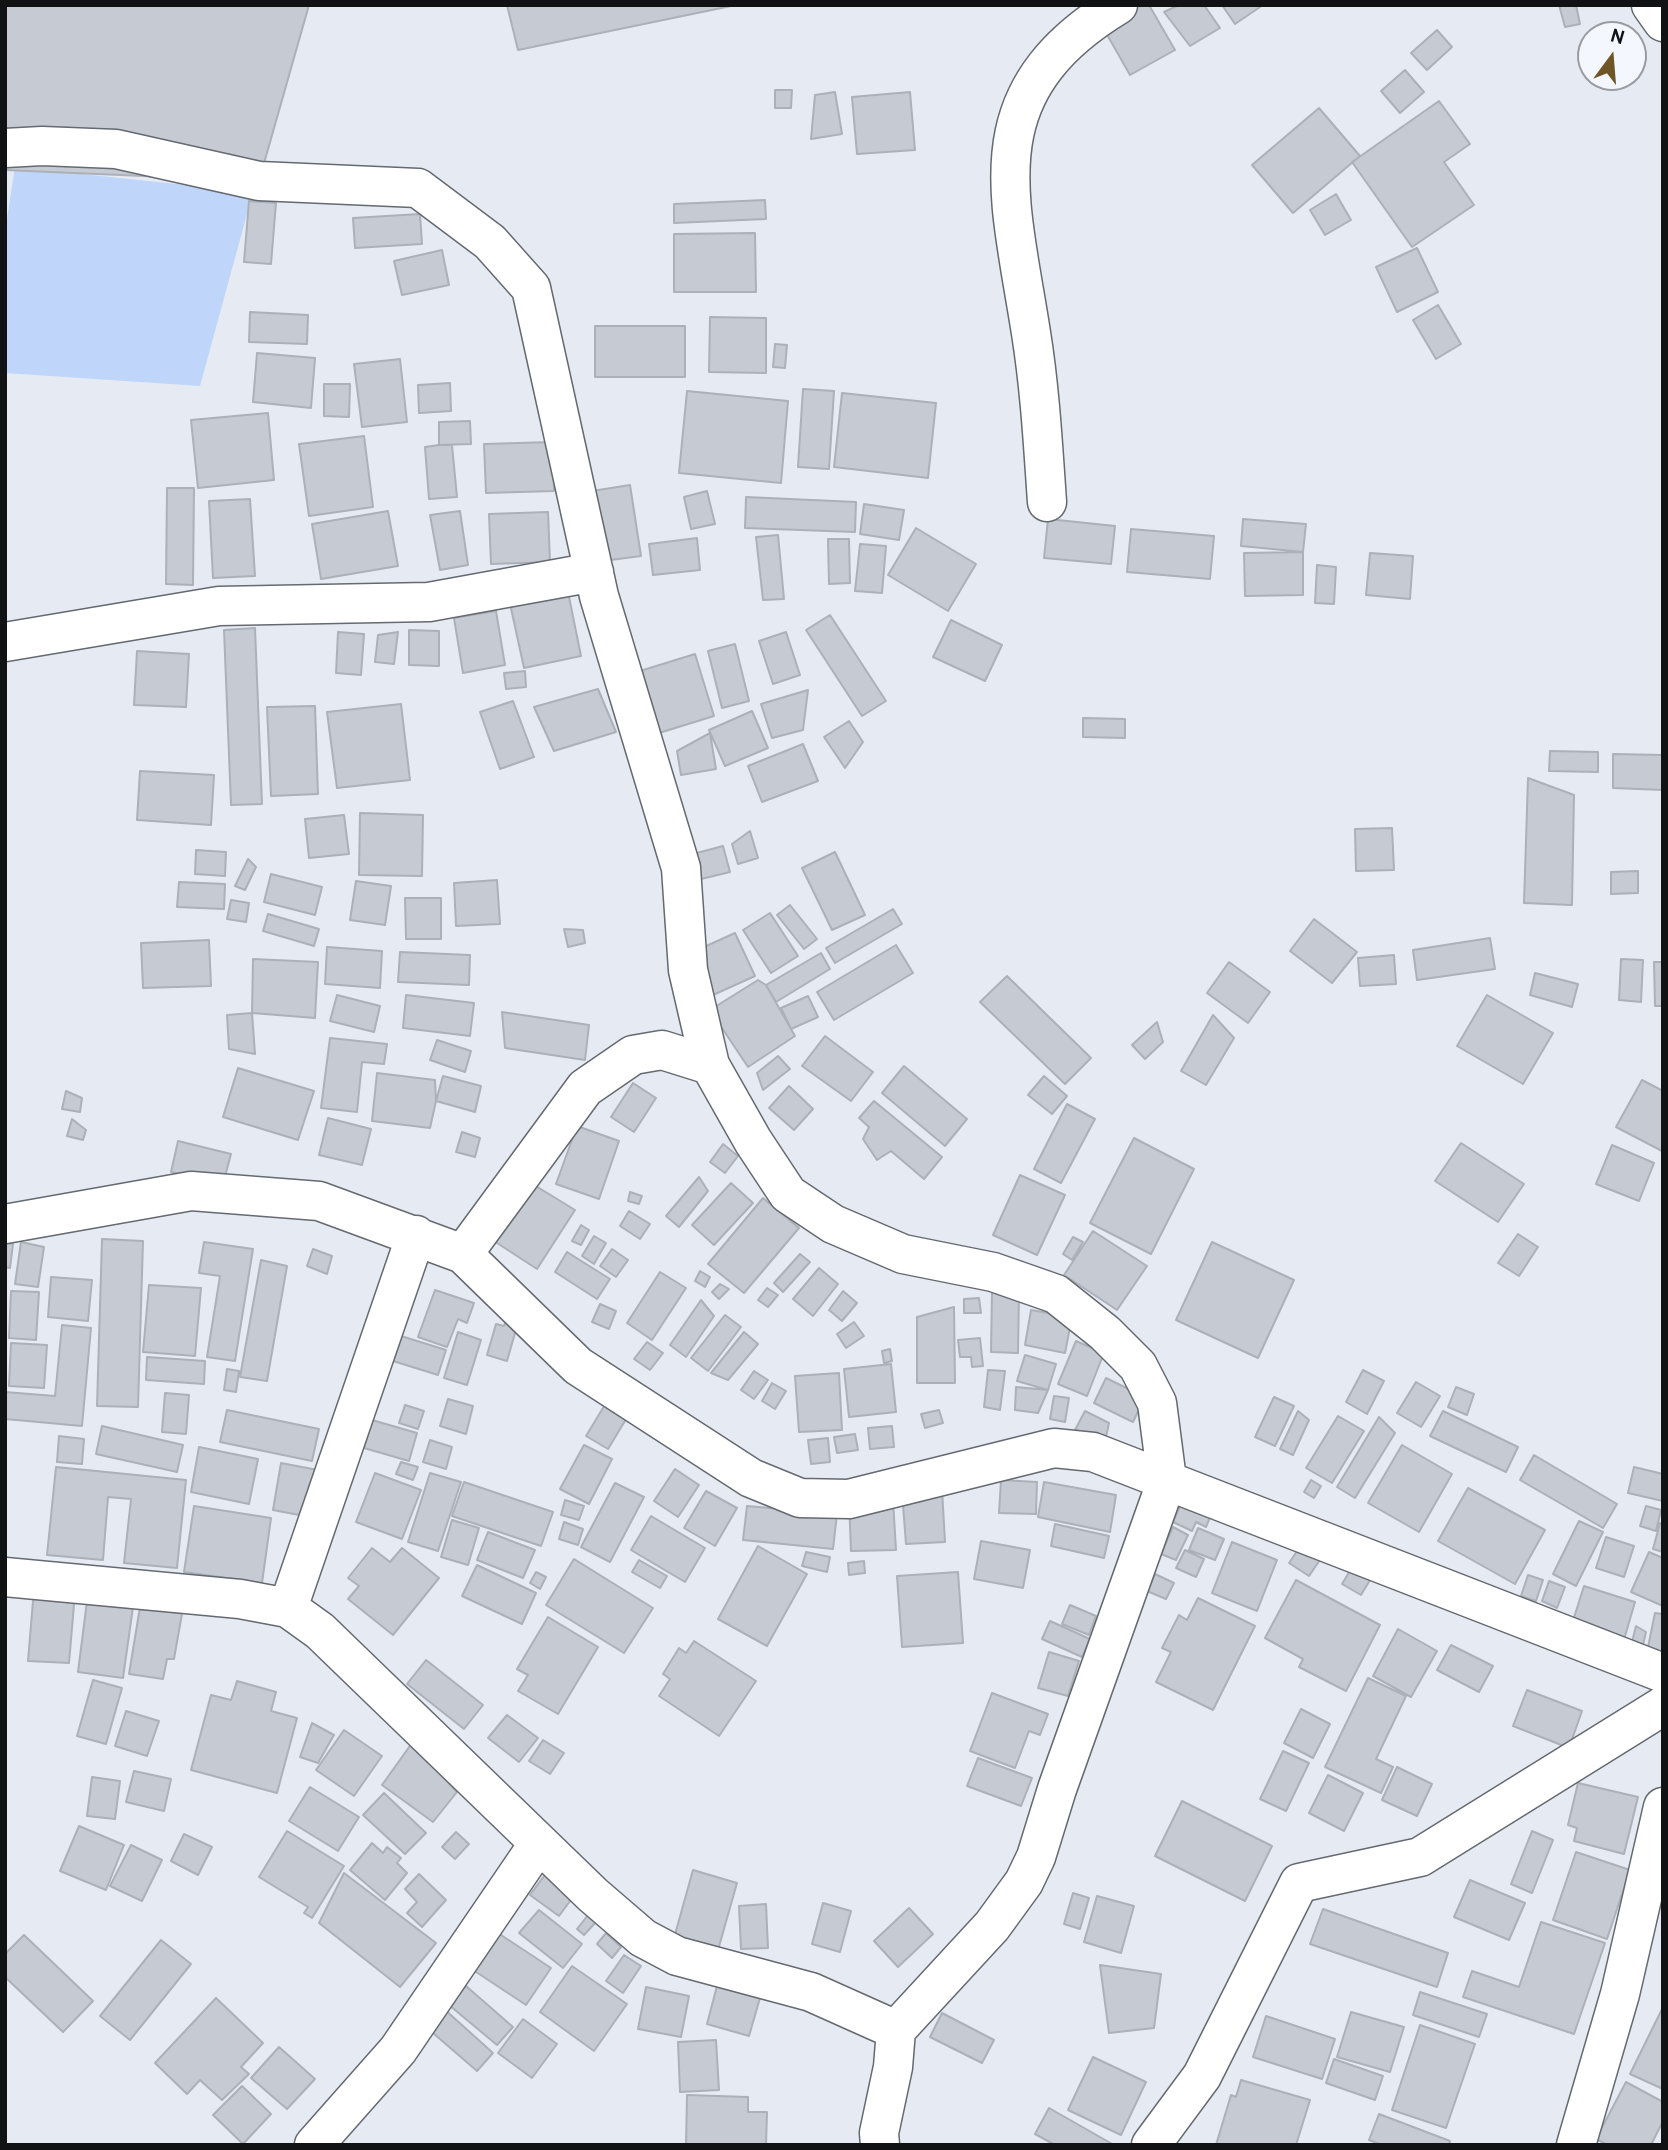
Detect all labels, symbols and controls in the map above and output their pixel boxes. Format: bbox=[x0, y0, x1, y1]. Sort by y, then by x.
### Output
north arrow bbox=[1577, 21, 1647, 91]
text: N bbox=[1607, 24, 1627, 51]

